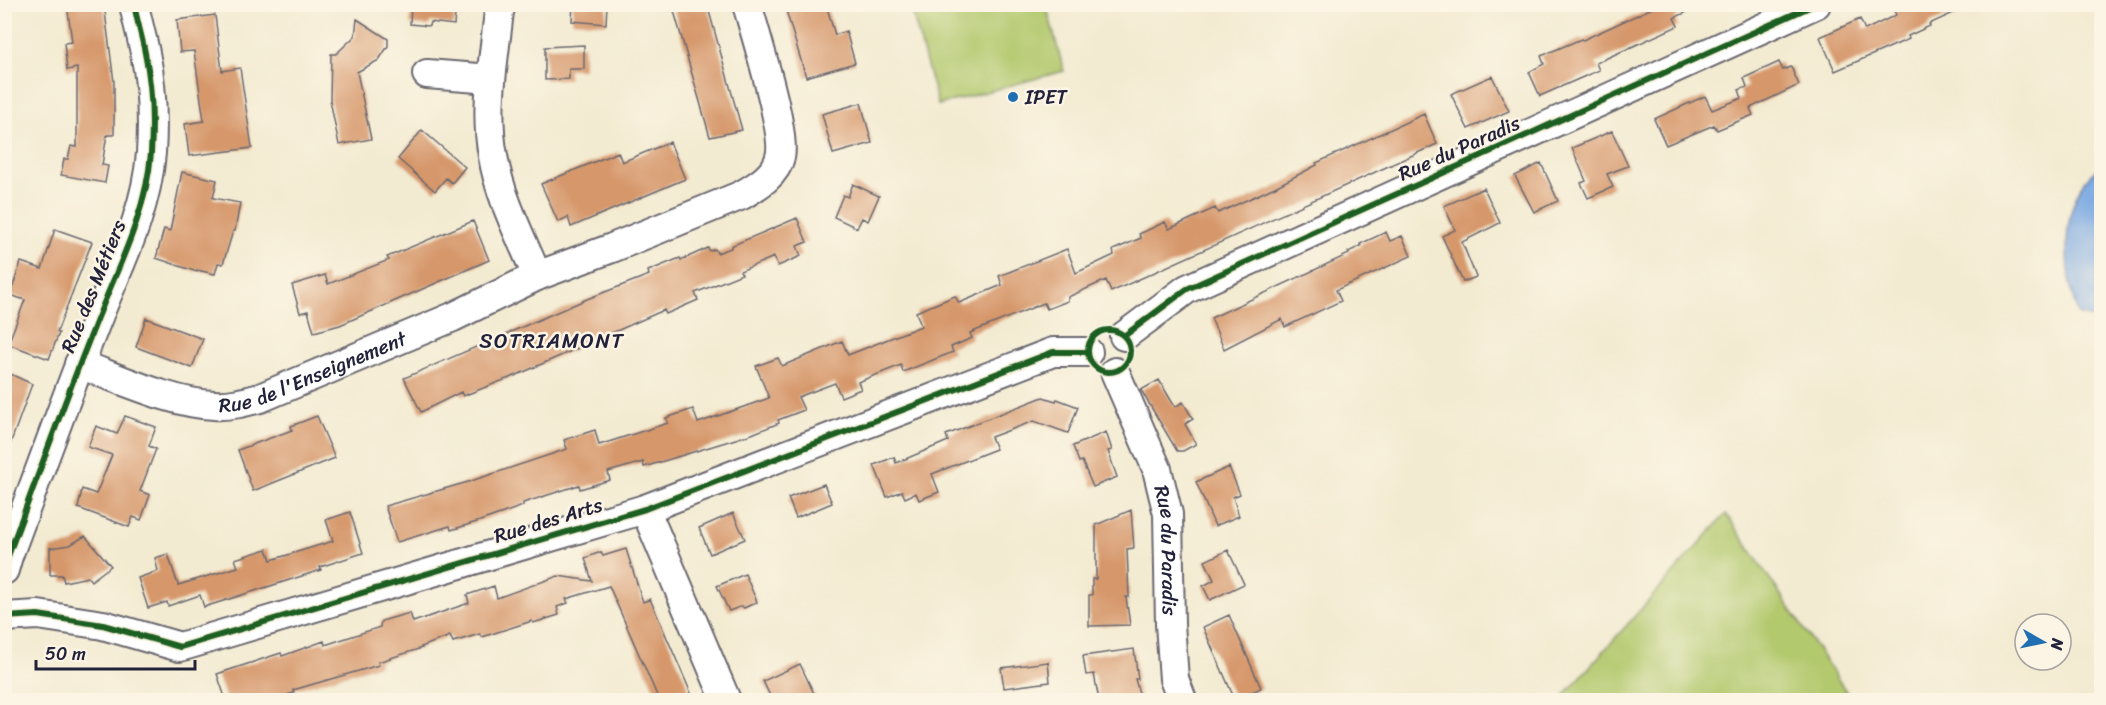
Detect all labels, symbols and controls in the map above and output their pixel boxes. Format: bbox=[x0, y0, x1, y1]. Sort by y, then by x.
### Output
place label: IPET bbox=[1024, 80, 1068, 115]
marker: IPET bbox=[1006, 90, 1020, 104]
street label: Rue du Paradis bbox=[1392, 106, 1527, 191]
street label: Rue des Métiers bbox=[51, 214, 136, 358]
street label: Rue de l'Enseignement bbox=[218, 321, 413, 423]
district label: SOTRIAMONT bbox=[479, 322, 625, 360]
street label: Rue du Paradis bbox=[1144, 481, 1187, 616]
street label: Rue des Arts bbox=[489, 487, 608, 554]
north arrow bbox=[2013, 612, 2073, 672]
scale bar bbox=[36, 633, 195, 671]
text: N bbox=[2042, 636, 2073, 653]
text: 50 m bbox=[45, 638, 86, 670]

